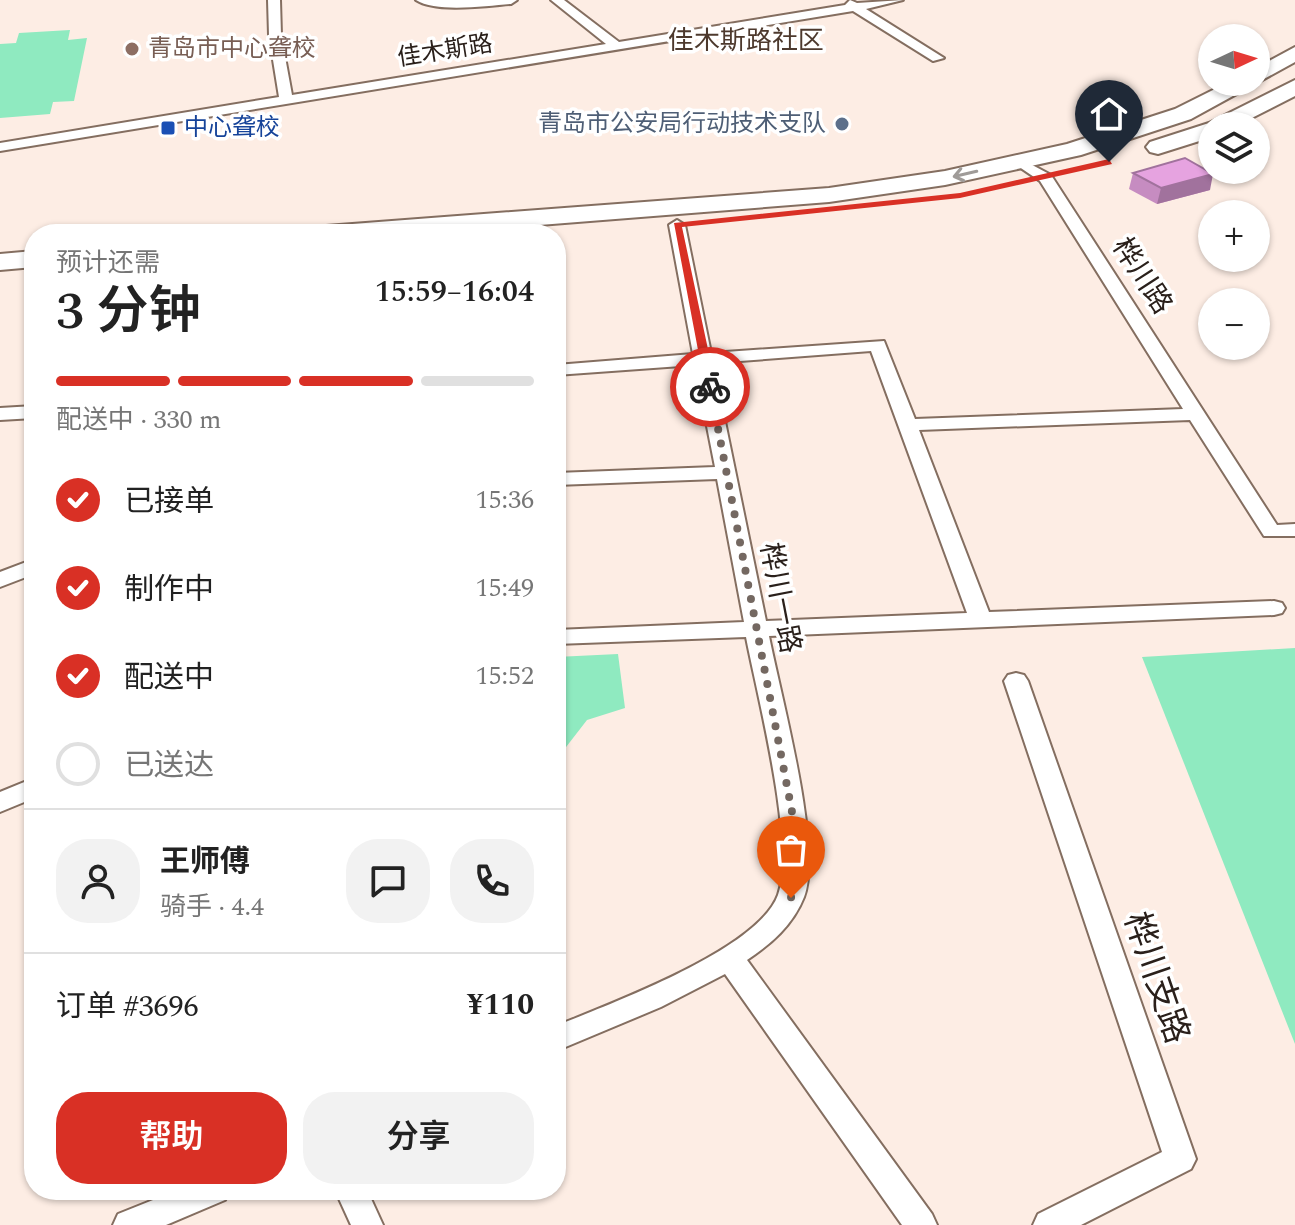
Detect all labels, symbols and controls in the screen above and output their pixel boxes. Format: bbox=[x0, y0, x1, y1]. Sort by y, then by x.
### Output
district label: 佳木斯路社区 bbox=[668, 21, 824, 61]
north arrow bbox=[1198, 24, 1270, 96]
map controls bbox=[1198, 24, 1270, 360]
street label: 佳木斯路 bbox=[395, 26, 495, 76]
place label: 青岛市中心聋校 bbox=[148, 31, 316, 67]
marker: 青岛市中心聋校 bbox=[123, 40, 141, 58]
pin bbox=[1075, 80, 1143, 162]
icon: home bbox=[1087, 92, 1131, 136]
place label: 青岛市公安局行动技术支队 bbox=[538, 106, 826, 142]
place label: 中心聋校 bbox=[184, 110, 280, 146]
button: layers bbox=[1198, 112, 1270, 184]
marker: 青岛市公安局行动技术支队 bbox=[833, 115, 851, 133]
marker: 中心聋校 bbox=[159, 119, 177, 137]
one-way arrow bbox=[953, 167, 978, 182]
button: + bbox=[1198, 200, 1270, 272]
street label: 桦川路 bbox=[1101, 229, 1183, 323]
text: 预计还需 bbox=[56, 243, 160, 283]
text: 15:59–16:04 bbox=[375, 269, 534, 315]
text: 3 分钟 bbox=[56, 273, 201, 352]
button: − bbox=[1198, 288, 1270, 360]
courier bbox=[670, 347, 750, 427]
icon: bike bbox=[688, 365, 732, 409]
text: 配送中 · 330 m bbox=[56, 400, 221, 440]
icon: check bbox=[56, 478, 100, 522]
text: 已接单 bbox=[124, 479, 214, 525]
text: 15:36 bbox=[475, 480, 534, 520]
street label: 桦川一路 bbox=[748, 539, 812, 657]
icon: check bbox=[56, 566, 100, 610]
text: 制作中 bbox=[124, 567, 214, 613]
text: 15:49 bbox=[475, 568, 534, 608]
icon: check bbox=[56, 654, 100, 698]
text: 配送中 bbox=[124, 655, 214, 701]
text: 15:52 bbox=[475, 656, 534, 696]
text: 已送达 bbox=[124, 743, 214, 789]
pin bbox=[757, 816, 825, 898]
icon: bag bbox=[769, 828, 813, 872]
button: person bbox=[56, 839, 140, 923]
text: 王师傅 bbox=[160, 839, 250, 885]
button: chat bbox=[346, 839, 430, 923]
button: phone bbox=[450, 839, 534, 923]
text: 骑手 · 4.4 bbox=[160, 887, 264, 927]
street label: 桦川支路 bbox=[1109, 905, 1203, 1051]
text: ¥110 bbox=[467, 982, 534, 1028]
text: 订单 #3696 bbox=[56, 984, 199, 1030]
button: 帮助 bbox=[56, 1092, 287, 1184]
button: 分享 bbox=[303, 1092, 534, 1184]

